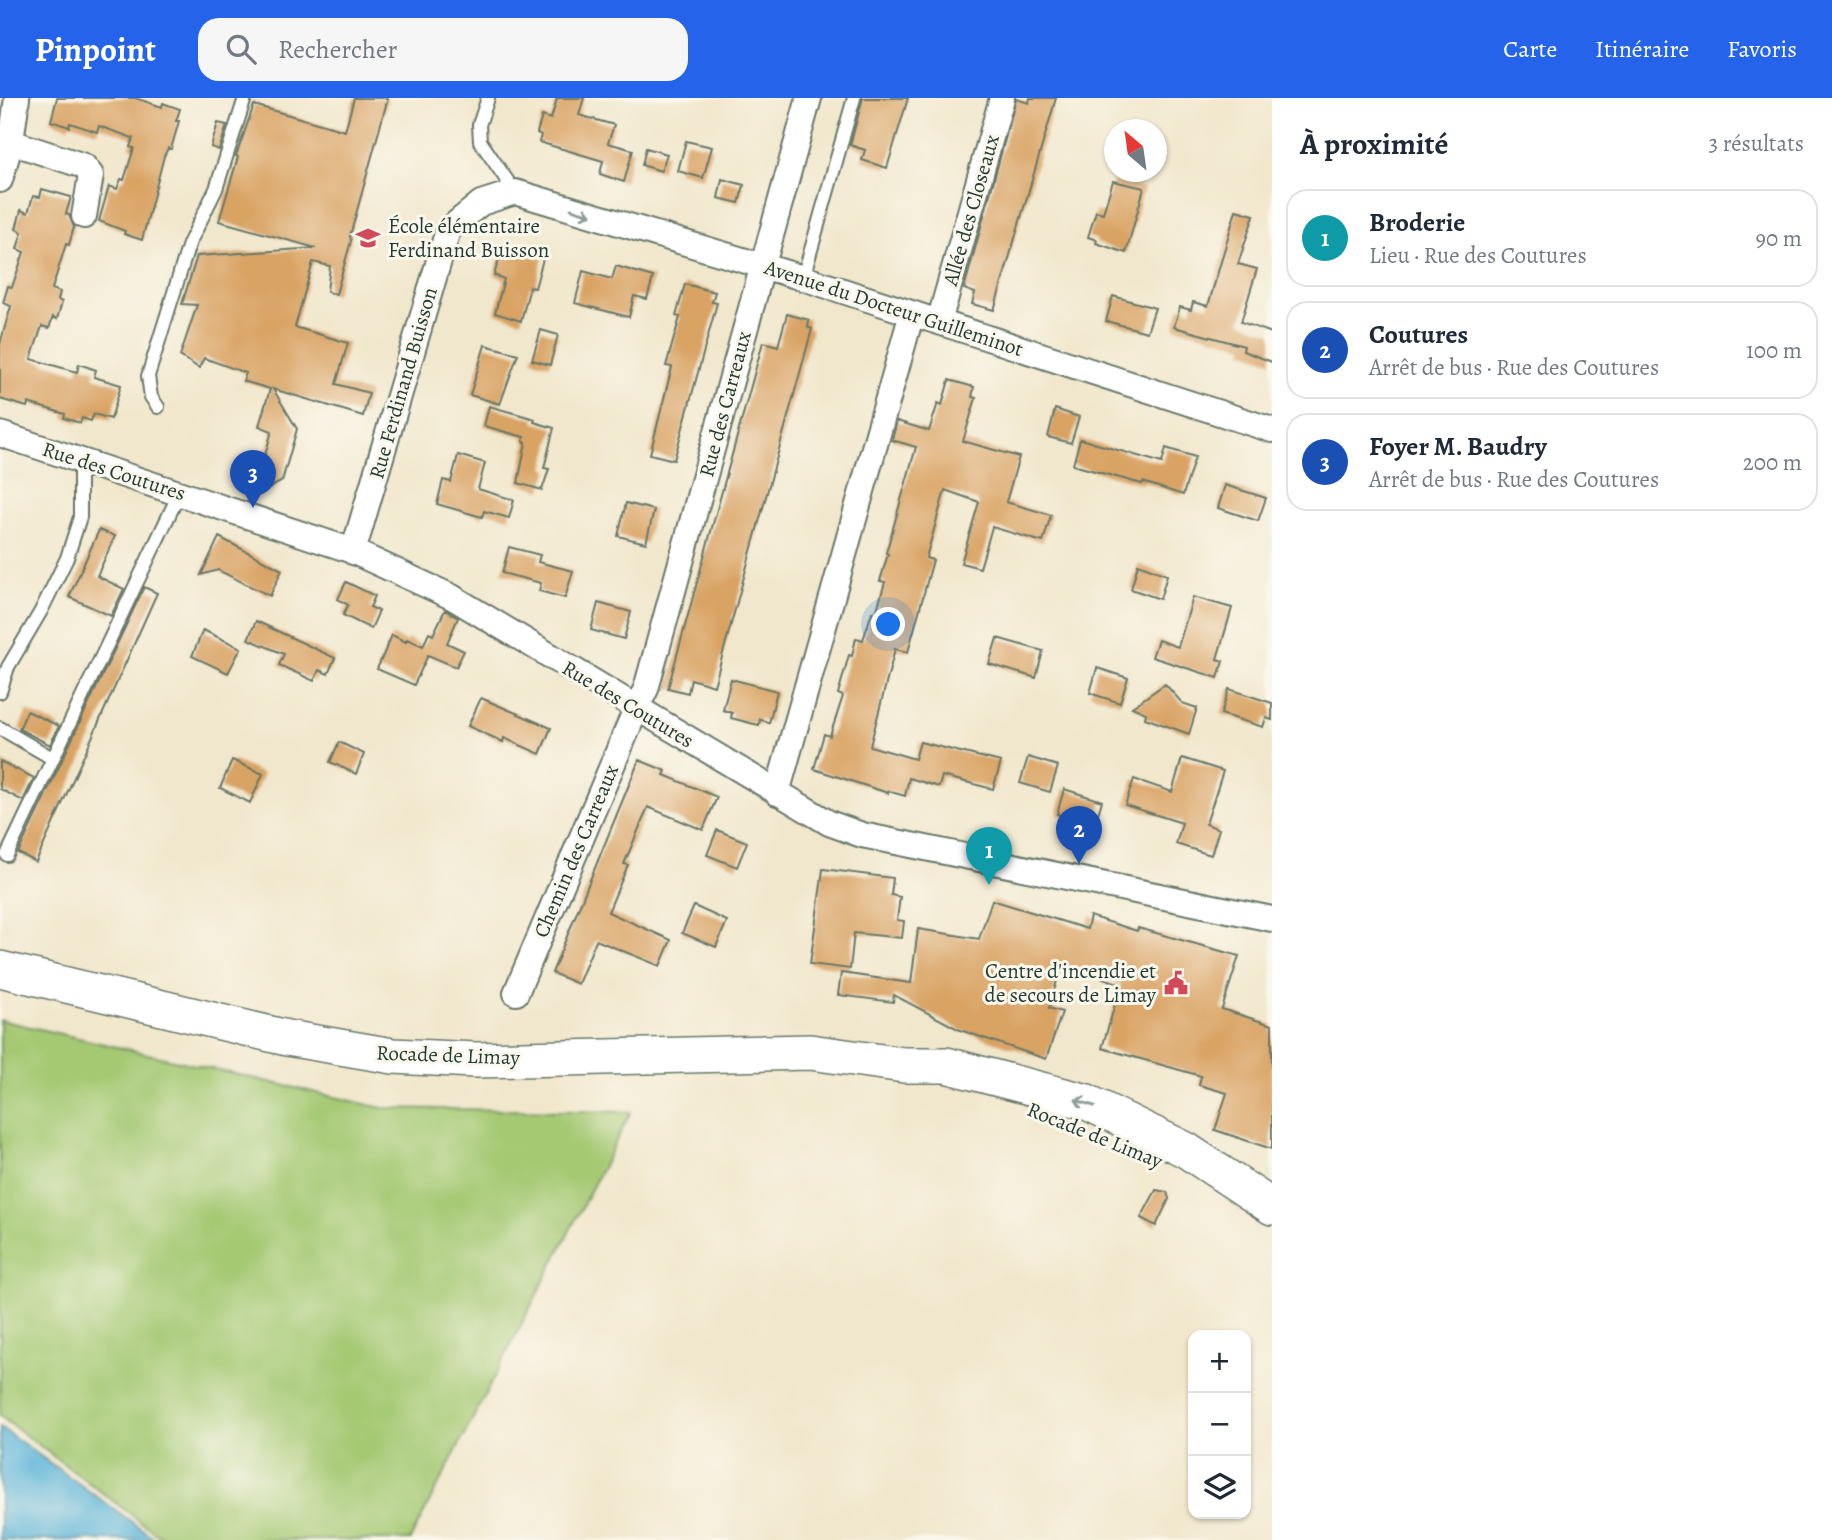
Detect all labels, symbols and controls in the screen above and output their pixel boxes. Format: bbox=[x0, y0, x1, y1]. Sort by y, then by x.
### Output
search box bbox=[198, 18, 688, 81]
text: Pinpoint bbox=[35, 27, 156, 72]
icon: search bbox=[222, 30, 260, 68]
text: Rechercher bbox=[278, 32, 398, 67]
text: Carte bbox=[1503, 33, 1557, 65]
text: Itinéraire bbox=[1595, 33, 1689, 65]
text: Favoris bbox=[1727, 33, 1797, 65]
north arrow bbox=[1104, 119, 1167, 182]
text: À proximité bbox=[1300, 124, 1448, 164]
text: 3 résultats bbox=[1709, 128, 1804, 159]
street label: Allée des Closeaux bbox=[936, 131, 1006, 290]
text: Broderie bbox=[1369, 205, 1465, 240]
one-way arrow bbox=[569, 206, 591, 219]
place label: École élémentaire Ferdinand Buisson bbox=[388, 212, 549, 264]
text: 1 bbox=[1321, 223, 1329, 254]
text: 90 m bbox=[1756, 223, 1802, 254]
school or university icon: École élémentaire Ferdinand Buisson bbox=[354, 224, 382, 252]
text: Lieu · Rue des Coutures bbox=[1369, 240, 1587, 271]
street label: Avenue du Docteur Guilleminot bbox=[760, 253, 1027, 363]
street label: Rue Ferdinand Buisson bbox=[362, 284, 444, 482]
text: Coutures bbox=[1369, 317, 1468, 352]
street label: Rue des Carreaux bbox=[692, 328, 758, 480]
text: 2 bbox=[1319, 335, 1331, 366]
text: 100 m bbox=[1746, 335, 1802, 366]
text: Arrêt de bus · Rue des Coutures bbox=[1369, 352, 1659, 383]
text: Foyer M. Baudry bbox=[1369, 429, 1547, 464]
street label: Rue des Coutures bbox=[39, 435, 189, 507]
text: 3 bbox=[1320, 447, 1330, 478]
text: 200 m bbox=[1743, 447, 1802, 478]
pin: 3 bbox=[230, 450, 276, 508]
text: Arrêt de bus · Rue des Coutures bbox=[1369, 464, 1659, 495]
your location bbox=[871, 607, 905, 641]
street label: Rue des Coutures bbox=[557, 654, 699, 754]
street label: Chemin des Carreaux bbox=[527, 760, 625, 942]
pin: 2 bbox=[1056, 806, 1102, 864]
pin: 1 bbox=[966, 827, 1012, 885]
place label: Centre d'incendie et de secours de Limay bbox=[985, 957, 1157, 1009]
public building icon: Centre d'incendie et de secours de Limay bbox=[1162, 969, 1190, 997]
street label: Rocade de Limay bbox=[376, 1039, 521, 1072]
street label: Rocade de Limay bbox=[1023, 1095, 1167, 1175]
one-way arrow bbox=[1074, 1096, 1096, 1108]
map controls bbox=[1188, 1330, 1251, 1519]
button: + bbox=[1188, 1330, 1251, 1393]
button: − bbox=[1188, 1393, 1251, 1456]
button: layers bbox=[1188, 1456, 1251, 1519]

